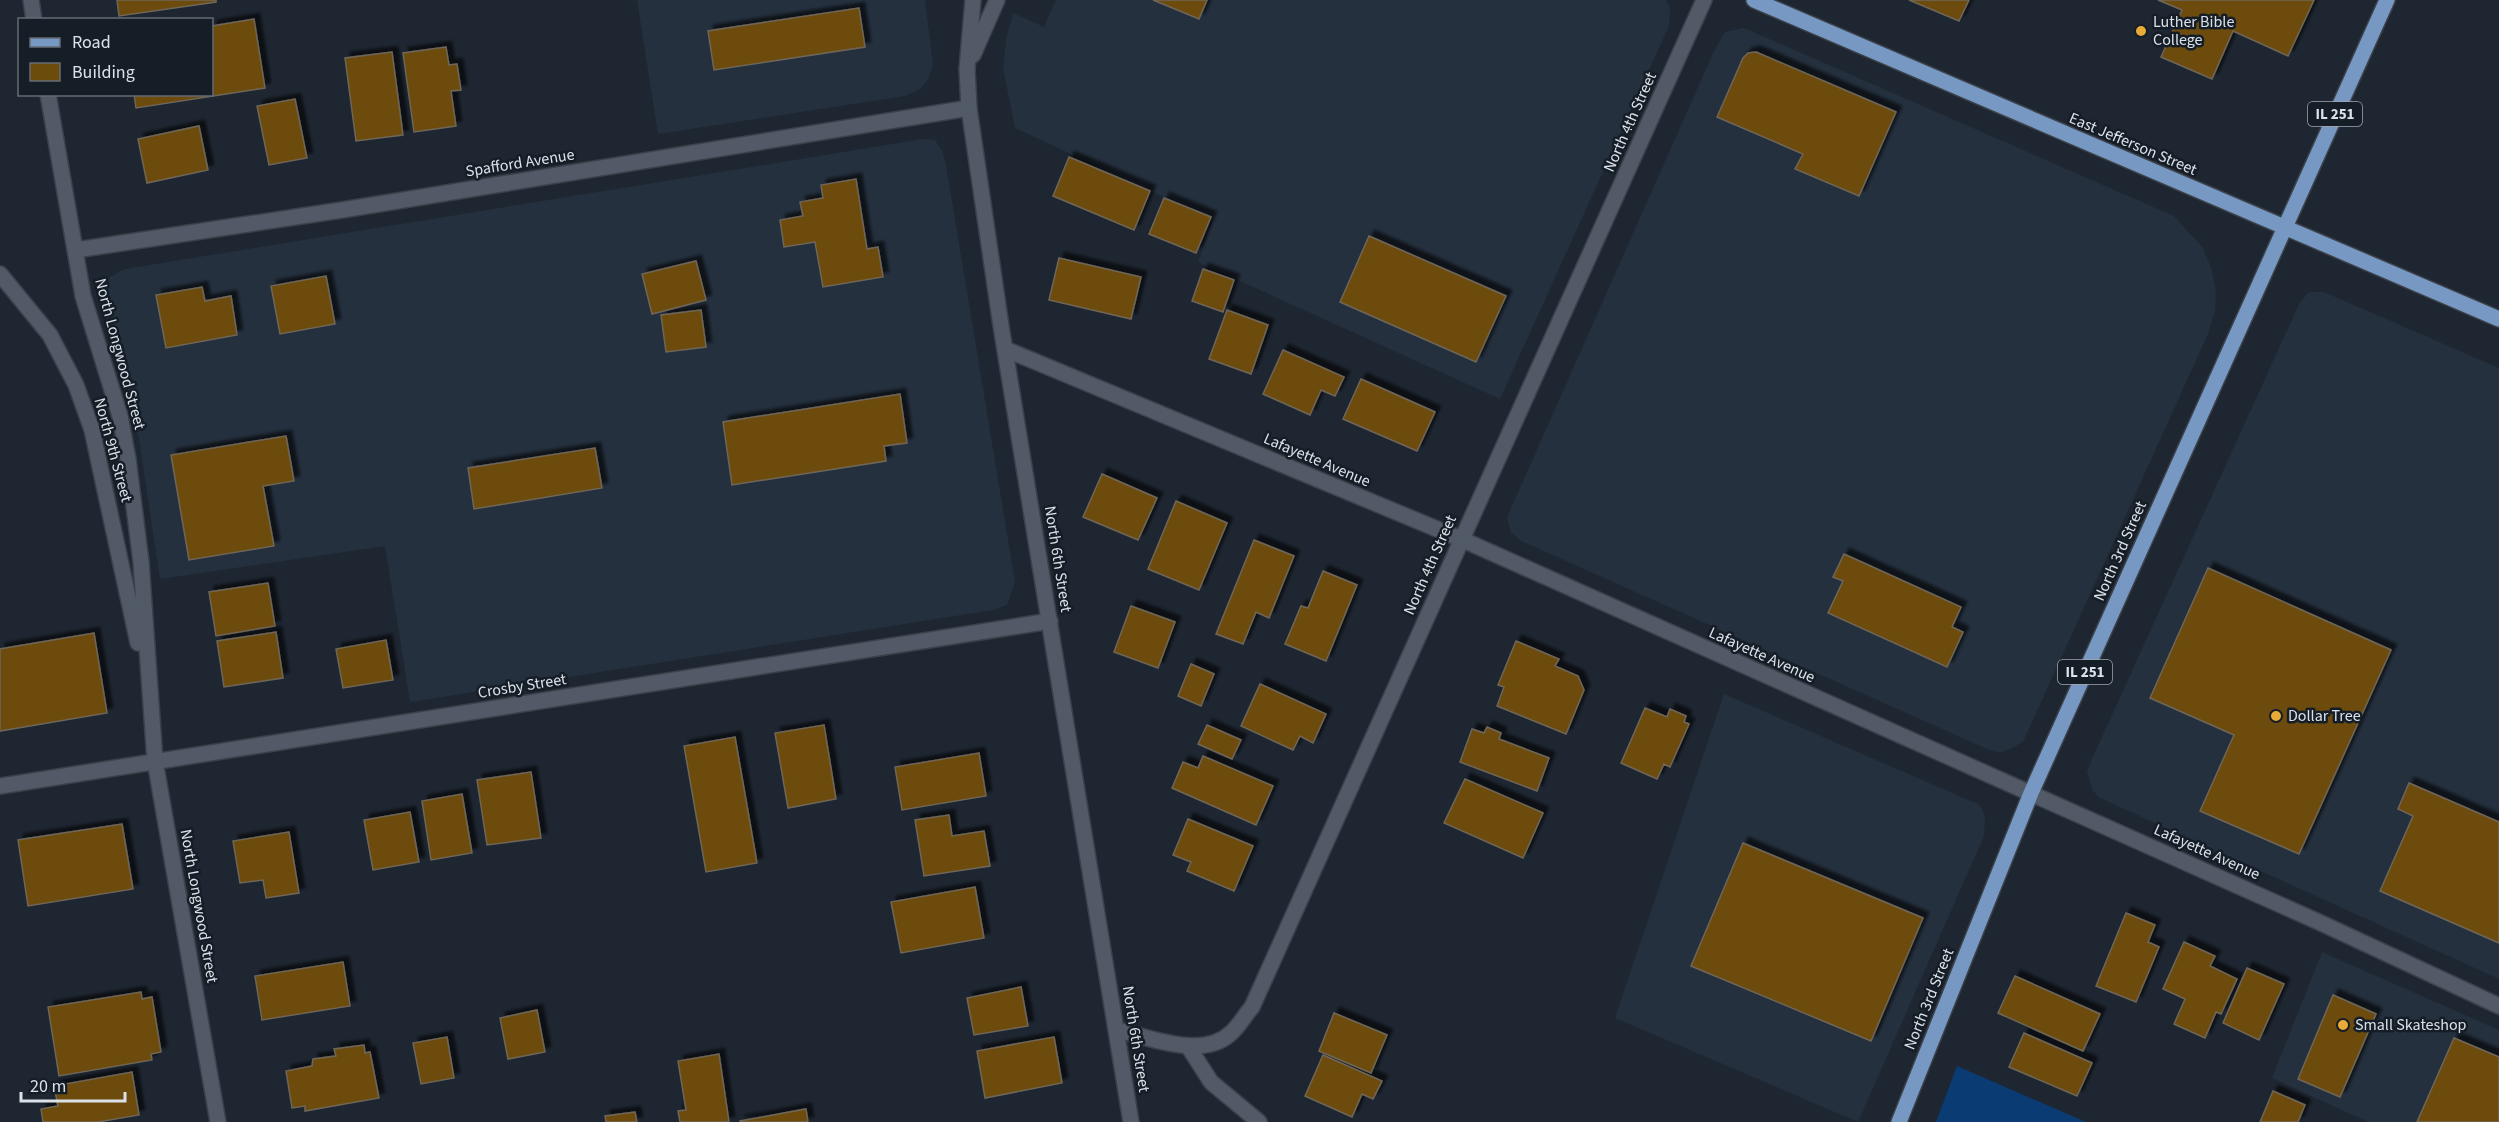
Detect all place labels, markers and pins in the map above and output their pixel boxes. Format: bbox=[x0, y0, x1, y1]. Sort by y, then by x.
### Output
place label: Luther Bible College bbox=[2153, 11, 2234, 51]
marker: Luther Bible College bbox=[2134, 24, 2148, 38]
place label: Dollar Tree bbox=[2288, 705, 2361, 727]
marker: Dollar Tree bbox=[2269, 709, 2283, 723]
place label: Small Skateshop bbox=[2355, 1014, 2467, 1036]
marker: Small Skateshop bbox=[2336, 1018, 2350, 1032]

